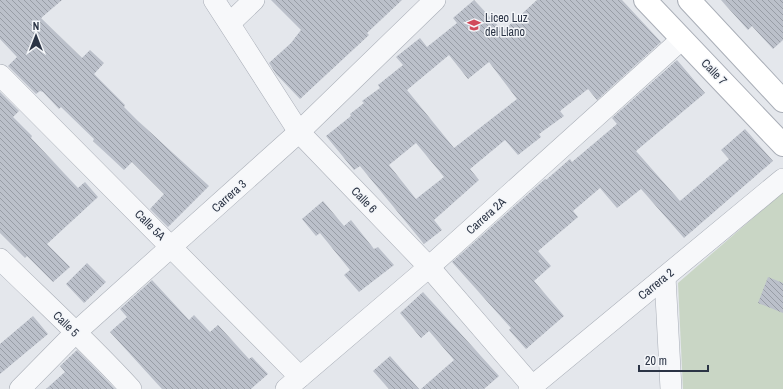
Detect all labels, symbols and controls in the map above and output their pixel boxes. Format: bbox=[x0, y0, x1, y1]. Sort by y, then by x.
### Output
place label: Liceo Luz del Llano bbox=[485, 10, 528, 40]
north arrow bbox=[16, 16, 56, 56]
school or university icon: Liceo Luz del Llano bbox=[466, 17, 482, 33]
text: N bbox=[33, 19, 39, 33]
street label: Calle 7 bbox=[698, 55, 731, 89]
street label: Carrera 3 bbox=[208, 176, 250, 216]
street label: Calle 6 bbox=[348, 183, 380, 217]
street label: Carrera 2A bbox=[463, 194, 510, 238]
street label: Calle 5A bbox=[131, 206, 169, 244]
street label: Carrera 2 bbox=[635, 265, 677, 303]
street label: Calle 5 bbox=[49, 308, 83, 341]
scale bar bbox=[639, 347, 708, 373]
text: 20 m bbox=[645, 353, 667, 369]

